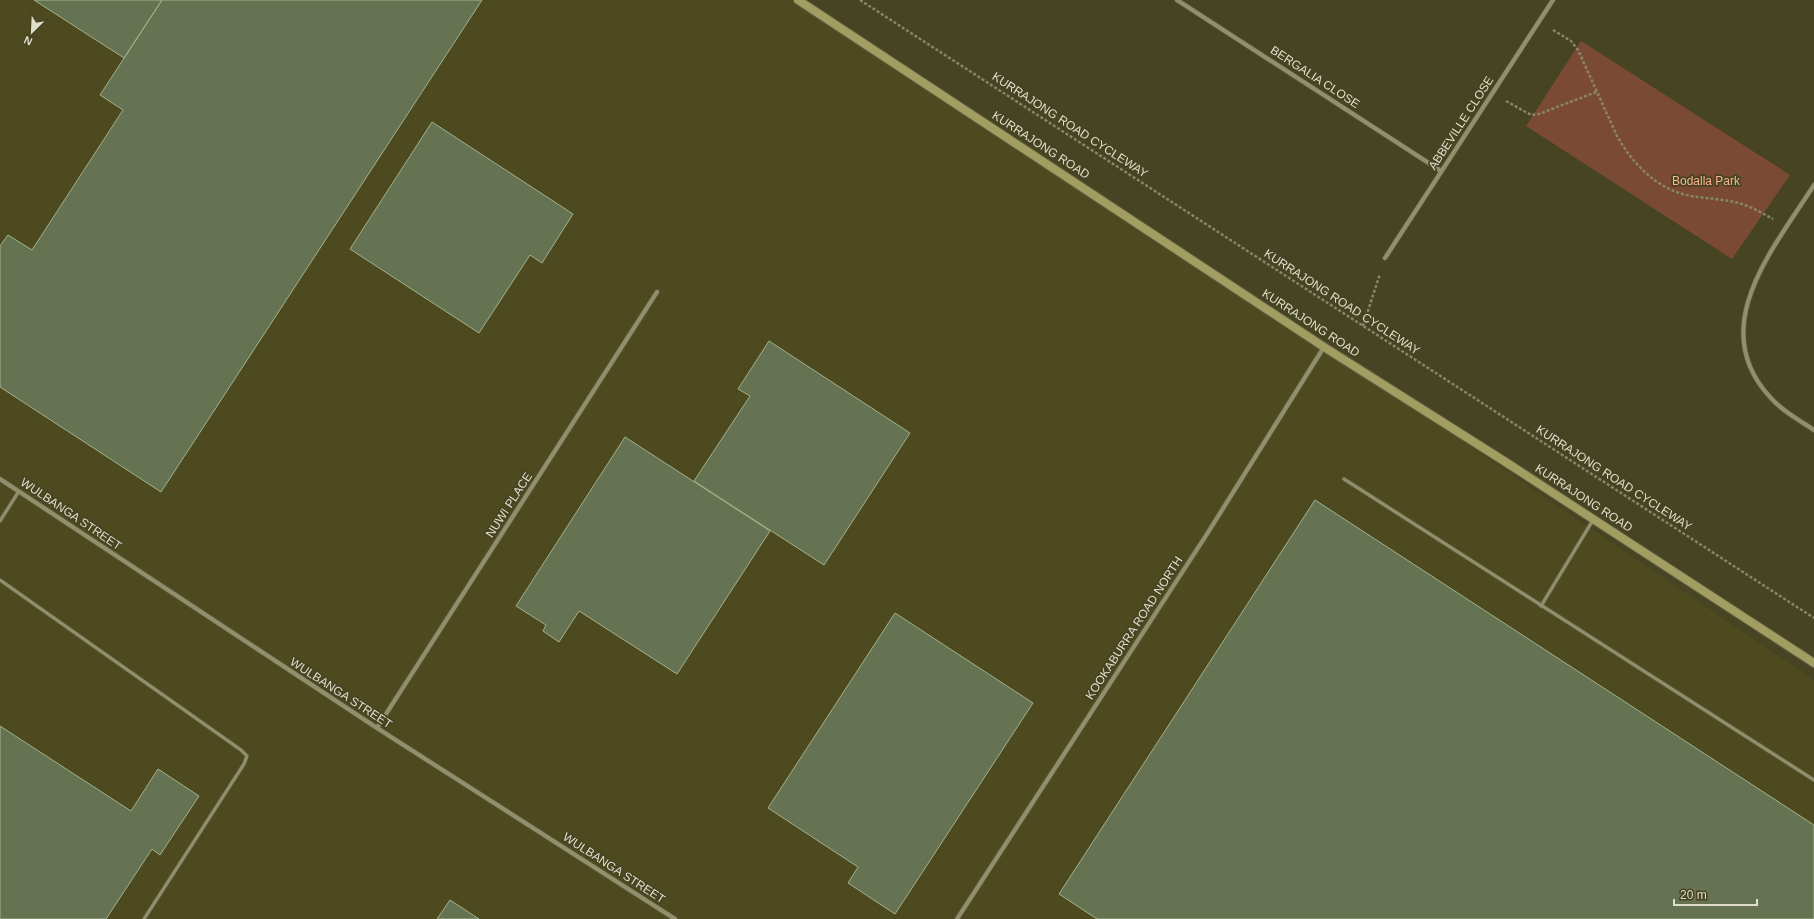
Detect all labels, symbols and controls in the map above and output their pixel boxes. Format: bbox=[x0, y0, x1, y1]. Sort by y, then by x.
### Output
north arrow bbox=[12, 12, 52, 52]
text: N bbox=[22, 34, 34, 48]
street label: BERGALIA CLOSE bbox=[1268, 43, 1362, 111]
street label: KURRAJONG ROAD CYCLEWAY bbox=[989, 69, 1151, 181]
street label: ABBEVILLE CLOSE bbox=[1426, 74, 1496, 172]
street label: KURRAJONG ROAD bbox=[990, 108, 1092, 182]
park label: Bodalla Park bbox=[1672, 174, 1741, 188]
street label: KURRAJONG ROAD CYCLEWAY bbox=[1261, 246, 1423, 358]
street label: KURRAJONG ROAD bbox=[1260, 286, 1362, 360]
street label: KURRAJONG ROAD CYCLEWAY bbox=[1533, 422, 1695, 534]
street label: KURRAJONG ROAD bbox=[1533, 461, 1635, 535]
street label: NUWI PLACE bbox=[483, 470, 535, 540]
street label: WULBANGA STREET bbox=[18, 475, 125, 553]
street label: KOOKABURRA ROAD NORTH bbox=[1082, 554, 1186, 702]
street label: WULBANGA STREET bbox=[287, 655, 395, 732]
street label: WULBANGA STREET bbox=[560, 830, 668, 907]
scale bar bbox=[1674, 881, 1757, 907]
text: 20 m bbox=[1680, 888, 1707, 902]

